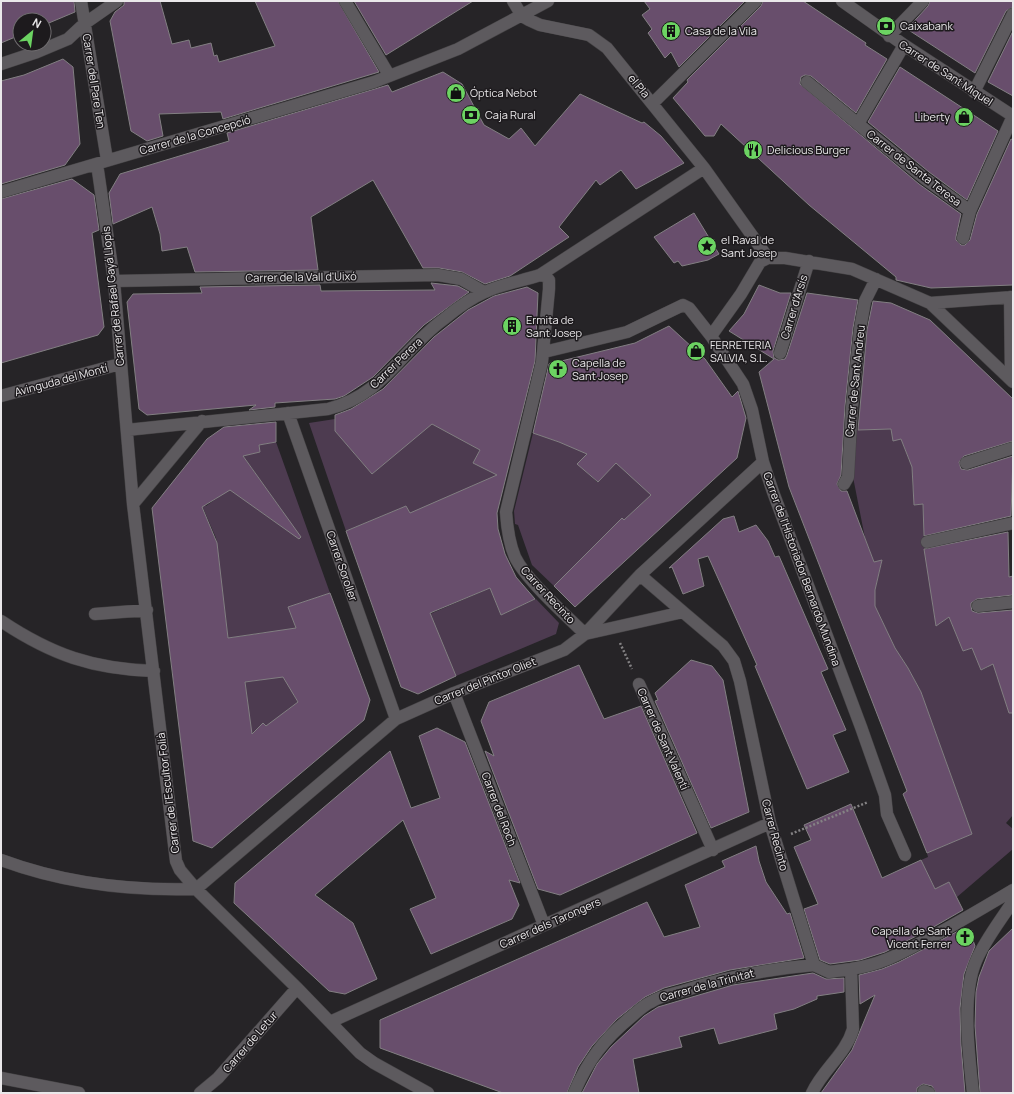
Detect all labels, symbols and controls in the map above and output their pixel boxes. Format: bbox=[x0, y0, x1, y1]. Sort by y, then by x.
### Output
north arrow bbox=[12, 12, 52, 52]
text: N bbox=[30, 14, 44, 31]
bank icon: Caixabank bbox=[875, 15, 897, 37]
place label: Caixabank bbox=[900, 18, 953, 33]
building icon: Casa de la Vila bbox=[660, 20, 682, 42]
place label: Casa de la Vila bbox=[685, 23, 757, 38]
street label: Carrer del Pare Ten bbox=[80, 33, 109, 129]
street label: Carrer de Sant Miquel bbox=[896, 36, 996, 109]
street label: el Pla bbox=[625, 71, 654, 101]
shop icon: Óptica Nebot bbox=[445, 82, 467, 104]
place label: Óptica Nebot bbox=[470, 85, 537, 100]
bank icon: Caja Rural bbox=[460, 104, 482, 126]
shop icon: Liberty bbox=[953, 106, 975, 128]
place label: Caja Rural bbox=[485, 107, 536, 122]
place label: Liberty bbox=[915, 109, 950, 124]
street label: Carrer de la Concepció bbox=[138, 111, 253, 158]
street label: Carrer de Santa Teresa bbox=[864, 126, 965, 209]
restaurant icon: Delicious Burger bbox=[742, 139, 764, 161]
place label: Delicious Burger bbox=[767, 142, 849, 157]
street label: Carrer de Rafael Gayá Llopis bbox=[98, 225, 127, 367]
place label: el Raval de Sant Josep bbox=[721, 232, 778, 260]
place icon: el Raval de Sant Josep bbox=[696, 235, 718, 257]
street label: Carrer de la Vall d'Uixó bbox=[245, 268, 357, 285]
street label: Carrer d'Arsís bbox=[777, 273, 811, 341]
place label: Ermita de Sant Josep bbox=[526, 312, 583, 340]
building icon: Ermita de Sant Josep bbox=[501, 315, 523, 337]
street label: Carrer de Sant Andreu bbox=[841, 324, 868, 438]
street label: Carrer Perera bbox=[366, 334, 425, 392]
place label: FERRETERIA SALVIA, S.L. bbox=[710, 337, 771, 365]
shop icon: FERRETERIA SALVIA, S.L. bbox=[685, 340, 707, 362]
place label: Capella de Sant Josep bbox=[572, 355, 629, 383]
church icon: Capella de Sant Josep bbox=[547, 358, 569, 380]
street label: Avinguda del Montí bbox=[13, 360, 110, 399]
street label: Carrer de l'Historiador Bernardo Mundina bbox=[760, 470, 845, 668]
street label: Carrer Soroller bbox=[323, 529, 362, 603]
street label: Carrer Recinto bbox=[518, 563, 579, 627]
street label: Carrer del Pintor Oliet bbox=[432, 653, 538, 708]
street label: Carrer de Sant Valentí bbox=[634, 685, 693, 793]
street label: Carrer de l'Escultor Folià bbox=[153, 732, 182, 854]
street label: Carrer del Roch bbox=[478, 770, 520, 848]
street label: Carrer Recinto bbox=[759, 797, 792, 873]
street label: Carrer dels Tarongers bbox=[497, 893, 603, 952]
place label: Capella de Sant Vicent Ferrer bbox=[872, 923, 951, 951]
church icon: Capella de Sant Vicent Ferrer bbox=[954, 926, 976, 948]
street label: Carrer de la Trinitat bbox=[658, 965, 756, 1004]
street label: Carrer de Letur bbox=[219, 1008, 280, 1075]

